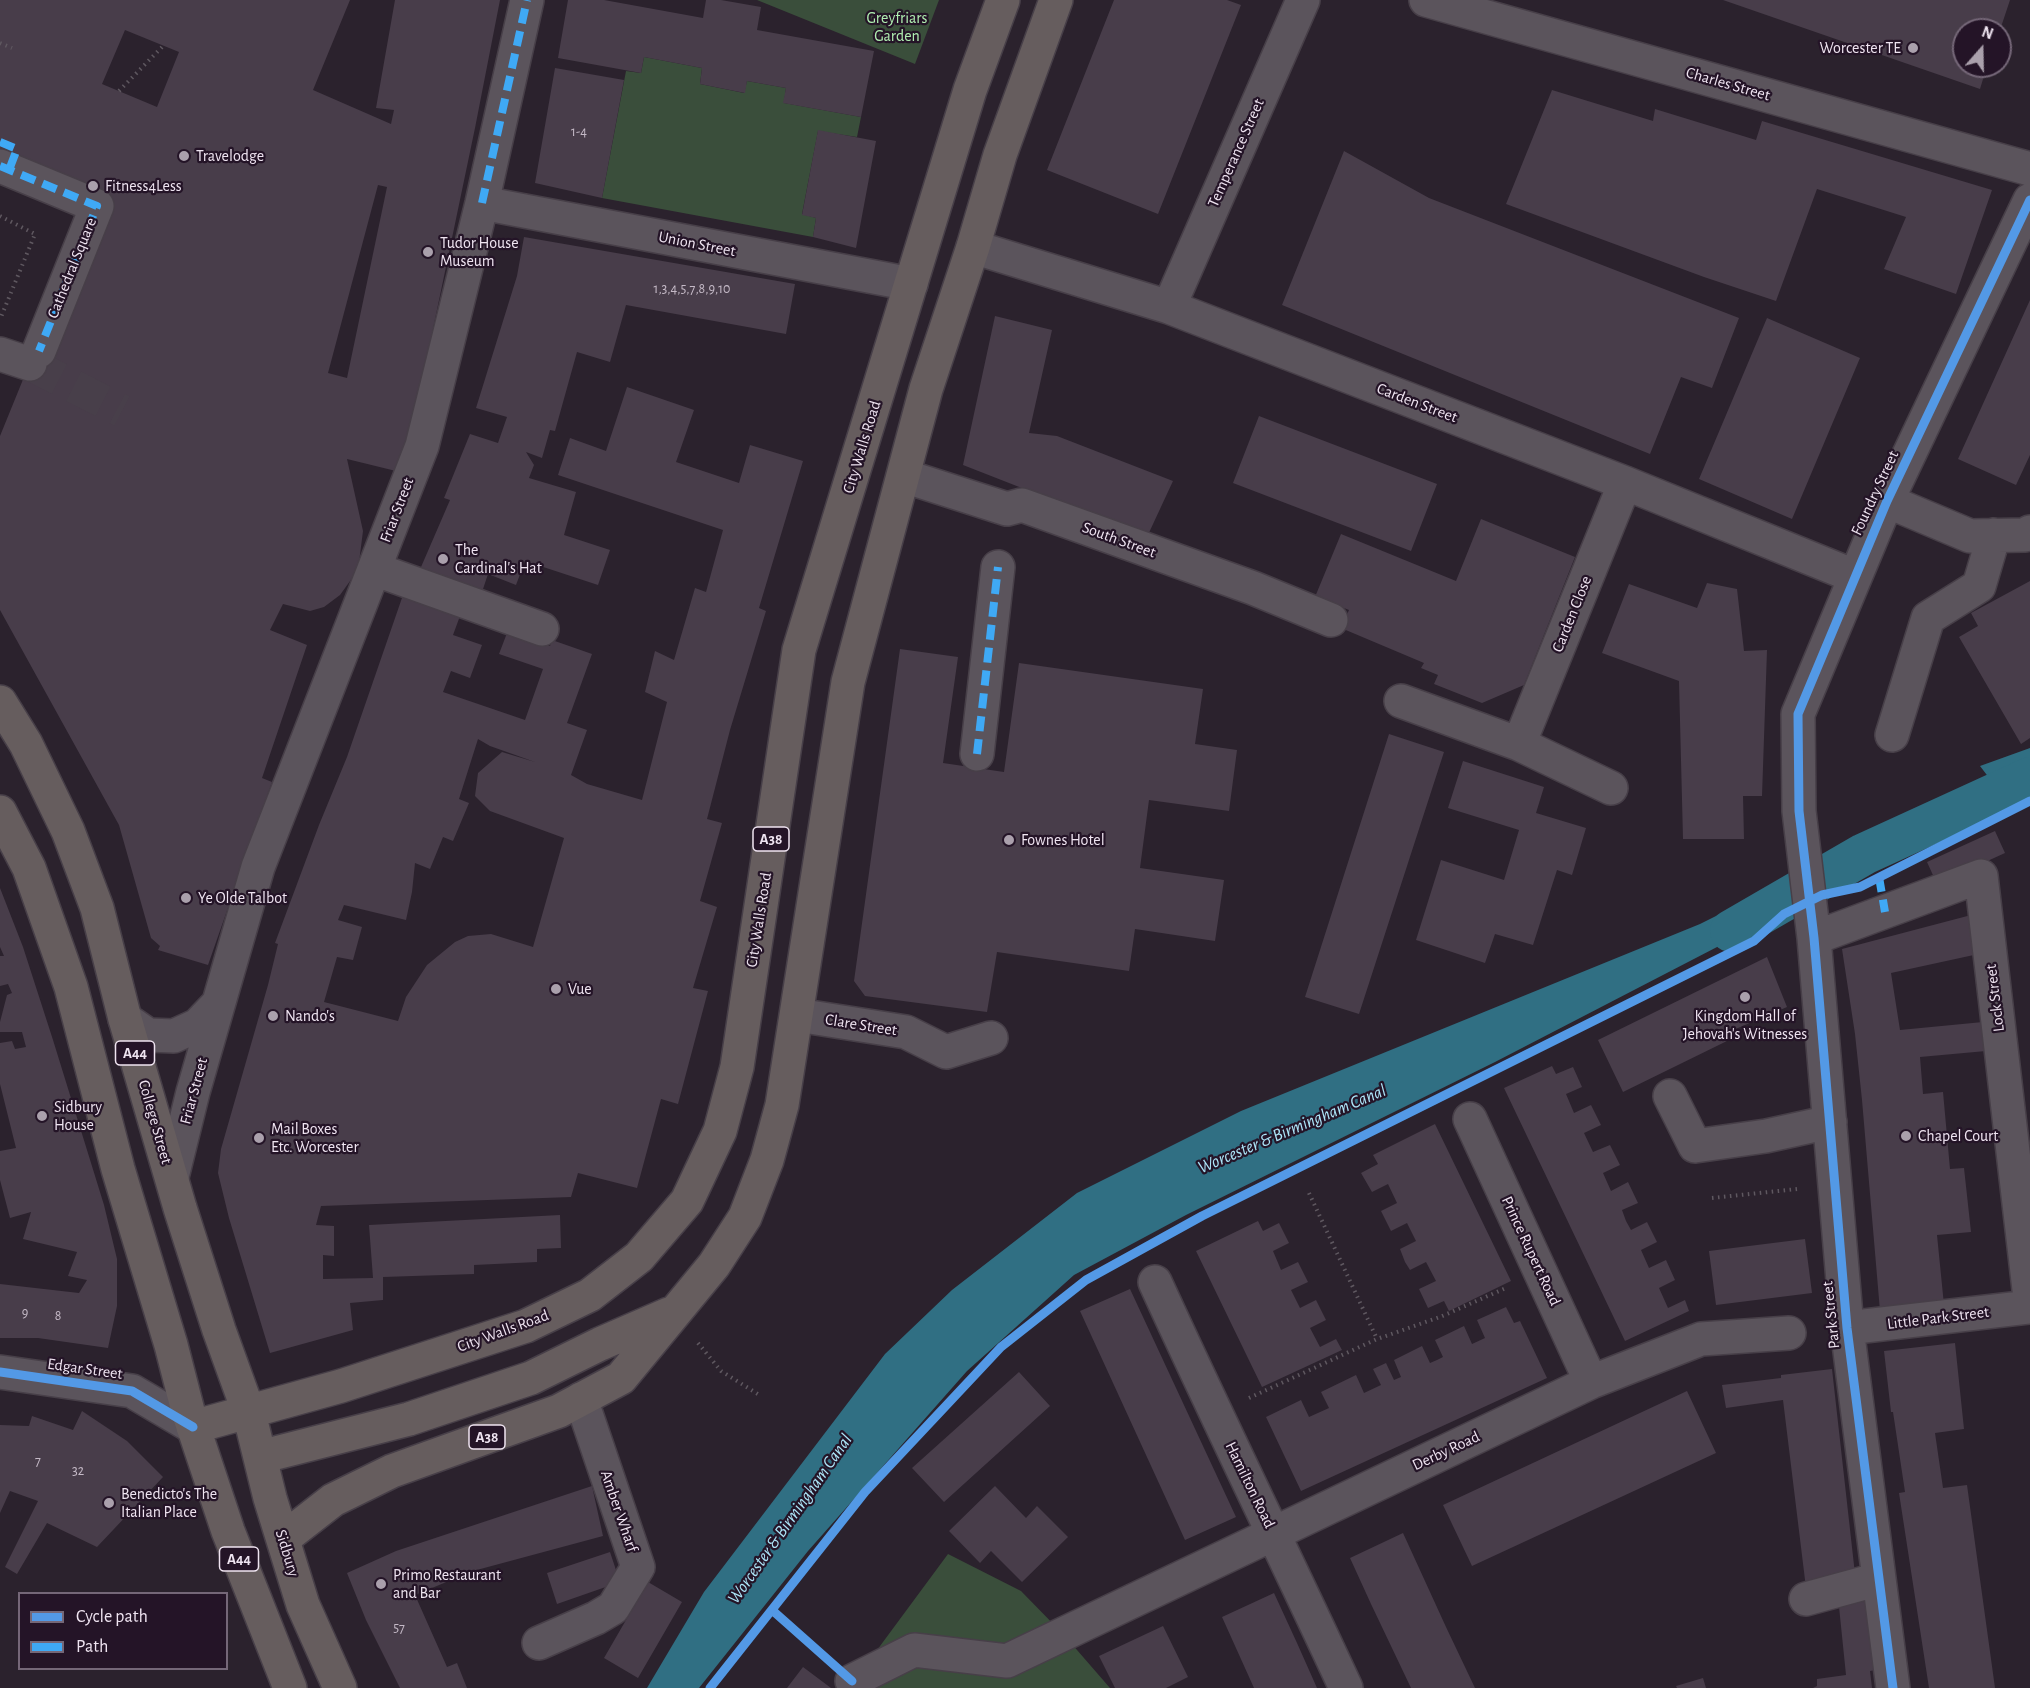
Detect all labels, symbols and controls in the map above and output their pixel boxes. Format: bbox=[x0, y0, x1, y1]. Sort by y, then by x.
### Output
park label: Greyfriars Garden bbox=[867, 8, 927, 46]
north arrow bbox=[1952, 18, 2012, 78]
text: N bbox=[1980, 24, 1995, 42]
place label: Worcester TE bbox=[1819, 38, 1901, 58]
marker: Worcester TE bbox=[1906, 41, 1920, 55]
street label: Charles Street bbox=[1684, 63, 1772, 105]
street label: Temperance Street bbox=[1203, 96, 1269, 210]
house number: 1-4 bbox=[571, 124, 587, 140]
place label: Travelodge bbox=[196, 146, 264, 166]
marker: Travelodge bbox=[177, 149, 191, 163]
place label: Fitness4Less bbox=[105, 176, 182, 196]
marker: Fitness4Less bbox=[86, 179, 100, 193]
street label: Cathedral Square bbox=[43, 215, 101, 321]
street label: Union Street bbox=[657, 227, 737, 261]
place label: Tudor House Museum bbox=[440, 233, 519, 271]
marker: Tudor House Museum bbox=[421, 245, 435, 259]
house number: 1,3,4,5,7,8,9,10 bbox=[654, 281, 730, 297]
street label: Carden Street bbox=[1374, 379, 1460, 427]
street label: City Walls Road bbox=[839, 398, 885, 496]
street label: Foundry Street bbox=[1847, 448, 1903, 538]
street label: Friar Street bbox=[376, 475, 418, 545]
street label: South Street bbox=[1080, 518, 1158, 562]
place label: The Cardinal's Hat bbox=[455, 540, 542, 578]
marker: The Cardinal's Hat bbox=[436, 552, 450, 566]
street label: Carden Close bbox=[1548, 573, 1596, 655]
road number: A38 bbox=[753, 827, 789, 851]
place label: Fownes Hotel bbox=[1021, 830, 1105, 850]
marker: Fownes Hotel bbox=[1002, 833, 1016, 847]
street label: City Walls Road bbox=[742, 871, 776, 969]
place label: Ye Olde Talbot bbox=[198, 888, 287, 908]
marker: Ye Olde Talbot bbox=[179, 891, 193, 905]
street label: Lock Street bbox=[1981, 963, 2009, 1033]
place label: Vue bbox=[568, 979, 592, 999]
marker: Vue bbox=[549, 982, 563, 996]
marker: Kingdom Hall of Jehovah's Witnesses bbox=[1738, 990, 1752, 1004]
place label: Nando's bbox=[285, 1006, 335, 1026]
place label: Kingdom Hall of Jehovah's Witnesses bbox=[1683, 1006, 1807, 1044]
marker: Nando's bbox=[266, 1009, 280, 1023]
street label: Clare Street bbox=[824, 1010, 898, 1040]
road number: A44 bbox=[116, 1041, 154, 1065]
street label: Friar Street bbox=[176, 1056, 212, 1126]
street label: College Street bbox=[134, 1078, 176, 1166]
water label: Worcester & Birmingham Canal bbox=[1195, 1079, 1389, 1179]
place label: Sidbury House bbox=[54, 1097, 102, 1135]
marker: Sidbury House bbox=[35, 1109, 49, 1123]
place label: Mail Boxes Etc. Worcester bbox=[271, 1119, 359, 1157]
place label: Chapel Court bbox=[1918, 1126, 1998, 1146]
marker: Chapel Court bbox=[1899, 1129, 1913, 1143]
marker: Mail Boxes Etc. Worcester bbox=[252, 1131, 266, 1145]
street label: Prince Rupert Road bbox=[1497, 1193, 1565, 1309]
street label: Park Street bbox=[1818, 1280, 1844, 1350]
street label: Little Park Street bbox=[1886, 1302, 1990, 1334]
house number: 9 bbox=[22, 1305, 28, 1321]
street label: City Walls Road bbox=[455, 1306, 551, 1356]
house number: 8 bbox=[55, 1308, 61, 1324]
street label: Edgar Street bbox=[46, 1354, 124, 1384]
road number: A38 bbox=[469, 1425, 505, 1449]
street label: Derby Road bbox=[1409, 1427, 1483, 1475]
water label: Worcester & Birmingham Canal bbox=[723, 1430, 857, 1608]
street label: Hamilton Road bbox=[1221, 1439, 1279, 1531]
house number: 7 bbox=[35, 1453, 41, 1469]
house number: 32 bbox=[72, 1463, 84, 1479]
street label: Amber Wharf bbox=[596, 1468, 642, 1554]
place label: Benedicto's The Italian Place bbox=[121, 1484, 217, 1522]
marker: Benedicto's The Italian Place bbox=[102, 1496, 116, 1510]
street label: Sidbury bbox=[271, 1527, 303, 1579]
road number: A44 bbox=[220, 1547, 258, 1571]
place label: Primo Restaurant and Bar bbox=[393, 1565, 501, 1603]
marker: Primo Restaurant and Bar bbox=[374, 1577, 388, 1591]
legend bbox=[18, 1592, 228, 1670]
text: Cycle path bbox=[76, 1608, 148, 1626]
house number: 57 bbox=[393, 1620, 405, 1636]
text: Path bbox=[76, 1638, 108, 1656]

